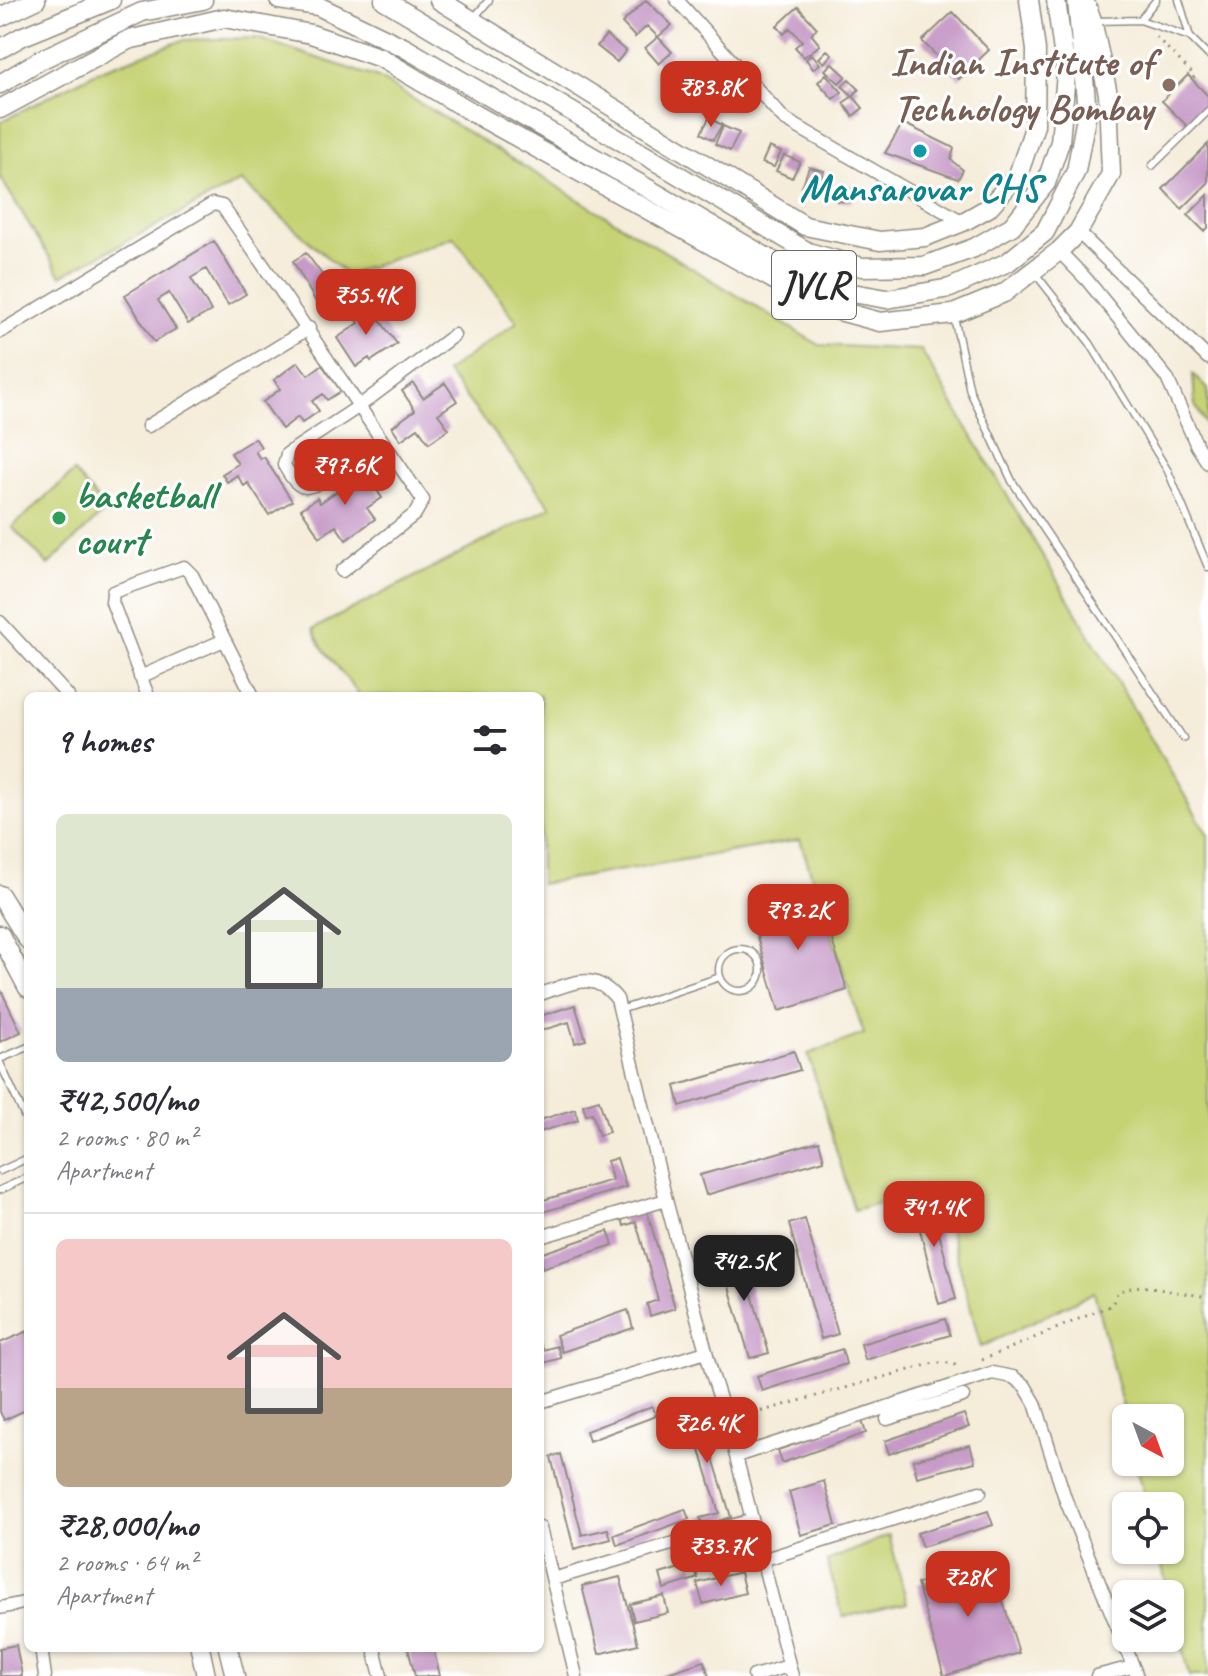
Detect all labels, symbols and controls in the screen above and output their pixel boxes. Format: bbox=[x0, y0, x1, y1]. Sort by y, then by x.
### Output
place label: Indian Institute of Technology Bombay bbox=[890, 37, 1163, 133]
pin: ₹83.8K bbox=[646, 61, 776, 129]
text: ₹83.8K bbox=[678, 70, 744, 103]
marker: Indian Institute of Technology Bombay bbox=[1160, 76, 1178, 94]
marker: Mansarovar CHS bbox=[911, 142, 929, 160]
place label: Mansarovar CHS bbox=[799, 163, 1047, 213]
road number: JVLR bbox=[772, 251, 856, 319]
pin: ₹55.4K bbox=[301, 269, 431, 337]
text: ₹55.4K bbox=[334, 278, 398, 311]
pin: ₹97.6K bbox=[280, 439, 410, 507]
text: ₹97.6K bbox=[312, 448, 378, 481]
place label: basketball court bbox=[75, 470, 222, 566]
marker: basketball court bbox=[50, 509, 68, 527]
icon: filters bbox=[468, 718, 512, 762]
text: 9 homes bbox=[56, 719, 152, 762]
icon: home bbox=[212, 866, 356, 1010]
pin: ₹93.2K bbox=[733, 884, 863, 952]
text: ₹93.2K bbox=[766, 893, 830, 926]
text: ₹42,500/mo bbox=[56, 1078, 198, 1121]
text: 2 rooms · 80 m² bbox=[56, 1121, 197, 1154]
text: Apartment bbox=[56, 1154, 152, 1187]
pin: ₹41.4K bbox=[869, 1181, 999, 1249]
text: ₹41.4K bbox=[901, 1190, 967, 1223]
pin: ₹42.5K bbox=[679, 1235, 809, 1303]
text: ₹42.5K bbox=[712, 1244, 776, 1277]
icon: home bbox=[212, 1291, 356, 1435]
pin: ₹26.4K bbox=[642, 1397, 772, 1465]
north arrow bbox=[1112, 1404, 1184, 1476]
map controls bbox=[1112, 1404, 1184, 1652]
text: ₹26.4K bbox=[674, 1406, 740, 1439]
button: locate bbox=[1112, 1492, 1184, 1564]
text: ₹28,000/mo bbox=[56, 1503, 198, 1546]
pin: ₹33.7K bbox=[656, 1520, 786, 1588]
text: ₹33.7K bbox=[688, 1529, 754, 1562]
text: 2 rooms · 64 m² bbox=[56, 1546, 197, 1579]
pin: ₹28K bbox=[921, 1551, 1015, 1619]
text: ₹28K bbox=[944, 1560, 992, 1593]
text: Apartment bbox=[56, 1579, 152, 1612]
button: layers bbox=[1112, 1580, 1184, 1652]

